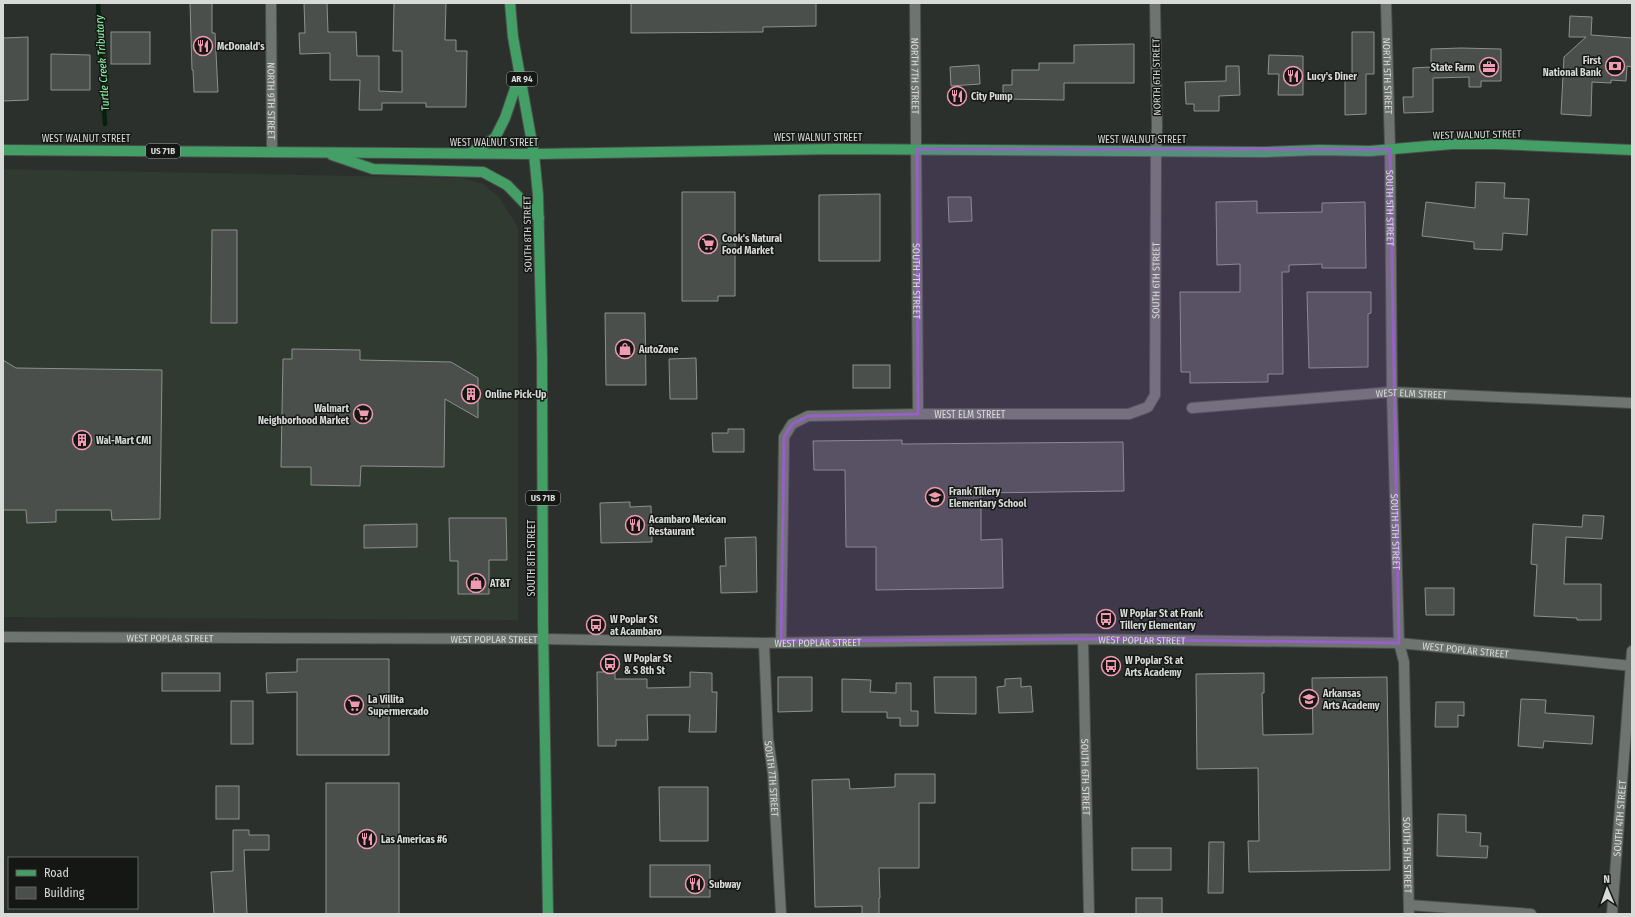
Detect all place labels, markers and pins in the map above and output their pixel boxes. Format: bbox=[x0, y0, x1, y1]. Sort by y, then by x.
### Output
restaurant icon: McDonald's bbox=[192, 35, 214, 57]
place label: McDonald's bbox=[217, 41, 265, 53]
place label: First National Bank bbox=[1543, 55, 1602, 79]
bank icon: First National Bank bbox=[1604, 55, 1626, 77]
office icon: State Farm bbox=[1478, 56, 1500, 78]
place label: State Farm bbox=[1431, 62, 1475, 74]
restaurant icon: Lucy's Diner bbox=[1282, 65, 1304, 87]
place label: Lucy's Diner bbox=[1307, 71, 1357, 83]
restaurant icon: City Pump bbox=[946, 85, 968, 107]
place label: City Pump bbox=[971, 91, 1013, 103]
supermarket icon: Cook's Natural Food Market bbox=[697, 233, 719, 255]
place label: Cook's Natural Food Market bbox=[722, 233, 782, 257]
shop icon: AutoZone bbox=[614, 338, 636, 360]
place label: AutoZone bbox=[638, 344, 679, 356]
building icon: Online Pick-Up bbox=[460, 383, 482, 405]
place label: Online Pick-Up bbox=[485, 389, 547, 401]
place label: Walmart Neighborhood Market bbox=[258, 403, 349, 427]
supermarket icon: Walmart Neighborhood Market bbox=[352, 403, 374, 425]
building icon: Wal-Mart CMI bbox=[71, 429, 93, 451]
place label: Wal-Mart CMI bbox=[96, 435, 152, 447]
school or university icon: Frank Tillery Elementary School bbox=[924, 486, 946, 508]
place label: Frank Tillery Elementary School bbox=[949, 486, 1027, 510]
restaurant icon: Acambaro Mexican Restaurant bbox=[624, 514, 646, 536]
place label: Acambaro Mexican Restaurant bbox=[648, 514, 726, 538]
shop icon: AT&T bbox=[465, 572, 487, 594]
place label: AT&T bbox=[489, 578, 511, 590]
bus stop icon: W Poplar St at Frank Tillery Elementary bbox=[1095, 608, 1117, 630]
place label: W Poplar St at Frank Tillery Elementary bbox=[1120, 608, 1204, 632]
bus stop icon: W Poplar St at Acambaro bbox=[585, 614, 607, 636]
place label: W Poplar St at Acambaro bbox=[610, 614, 663, 638]
bus stop icon: W Poplar St & S 8th St bbox=[599, 653, 621, 675]
place label: W Poplar St & S 8th St bbox=[624, 653, 672, 677]
bus stop icon: W Poplar St at Arts Academy bbox=[1100, 655, 1122, 677]
place label: W Poplar St at Arts Academy bbox=[1124, 655, 1184, 679]
school or university icon: Arkansas Arts Academy bbox=[1298, 688, 1320, 710]
place label: Arkansas Arts Academy bbox=[1322, 688, 1380, 712]
supermarket icon: La Villita Supermercado bbox=[343, 694, 365, 716]
place label: La Villita Supermercado bbox=[368, 694, 429, 718]
restaurant icon: Las Americas #6 bbox=[356, 828, 378, 850]
place label: Las Americas #6 bbox=[381, 834, 447, 846]
restaurant icon: Subway bbox=[684, 873, 706, 895]
place label: Subway bbox=[709, 879, 741, 891]

